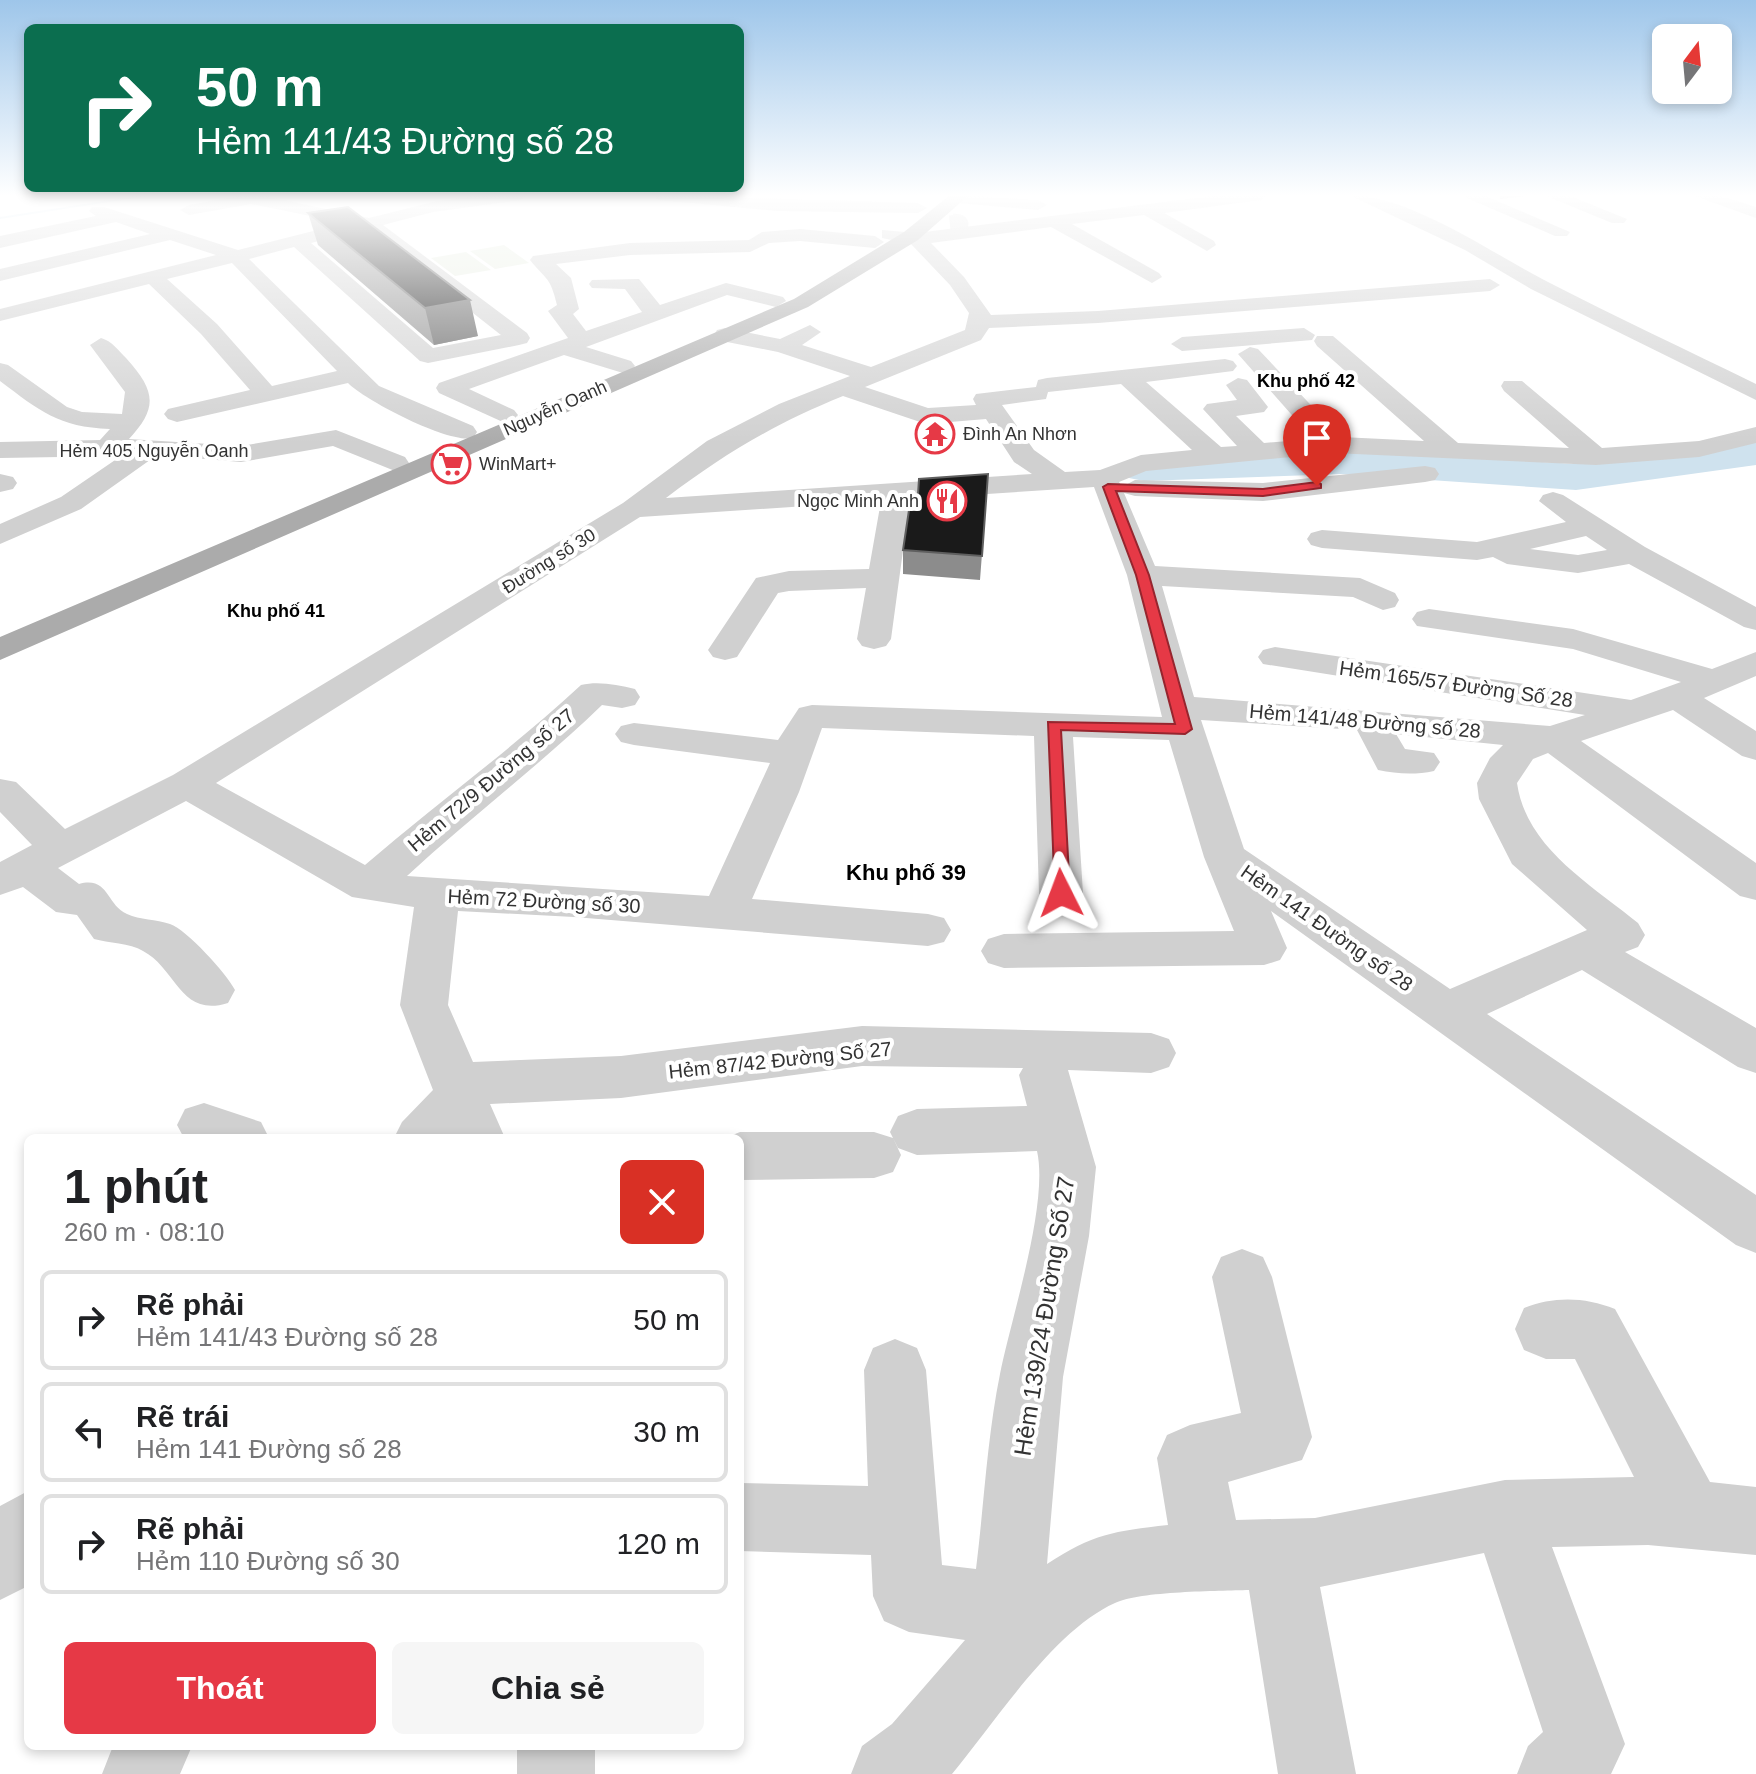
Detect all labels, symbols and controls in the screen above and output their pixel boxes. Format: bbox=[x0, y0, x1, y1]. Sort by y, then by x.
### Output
north arrow bbox=[1652, 24, 1732, 104]
map controls bbox=[1652, 24, 1732, 104]
text: 50 m bbox=[196, 55, 324, 118]
icon: right bbox=[64, 56, 168, 160]
text: Hẻm 141/43 Đường số 28 bbox=[196, 121, 614, 162]
district label: Khu phố 42 bbox=[1257, 371, 1355, 391]
street label: Nguyễn Oanh bbox=[500, 375, 610, 440]
pin bbox=[1283, 404, 1351, 486]
temple icon: Đình An Nhơn bbox=[914, 413, 956, 455]
icon: arrive bbox=[1295, 416, 1339, 460]
place label: Đình An Nhơn bbox=[963, 424, 1077, 444]
street label: Hẻm 405 Nguyễn Oanh bbox=[59, 440, 249, 461]
supermarket icon: WinMart+ bbox=[430, 443, 472, 485]
place label: WinMart+ bbox=[479, 454, 557, 474]
restaurant icon: Ngọc Minh Anh bbox=[926, 480, 968, 522]
place label: Ngọc Minh Anh bbox=[797, 491, 919, 511]
street label: Đường số 30 bbox=[499, 524, 599, 598]
district label: Khu phố 41 bbox=[227, 601, 325, 621]
street label: Hẻm 165/57 Đường Số 28 bbox=[1338, 657, 1574, 711]
street label: Hẻm 141/48 Đường số 28 bbox=[1248, 700, 1482, 742]
street label: Hẻm 72/9 Đường số 27 bbox=[404, 704, 578, 856]
position arrow bbox=[1019, 851, 1103, 935]
district label: Khu phố 39 bbox=[846, 860, 966, 885]
street label: Hẻm 141 Đường số 28 bbox=[1237, 860, 1417, 996]
street label: Hẻm 72 Đường số 30 bbox=[447, 885, 641, 917]
street label: Hẻm 87/42 Đường Số 27 bbox=[667, 1037, 893, 1083]
text: 1 phút bbox=[64, 1160, 208, 1213]
button: close bbox=[620, 1160, 704, 1244]
street label: Hẻm 139/24 Đường Số 27 bbox=[1009, 1174, 1079, 1458]
text: 260 m · 08:10 bbox=[64, 1217, 224, 1247]
text: Rẽ phải bbox=[136, 1288, 244, 1321]
icon: right bbox=[68, 1298, 112, 1342]
text: 50 m bbox=[633, 1303, 700, 1336]
text: Hẻm 141/43 Đường số 28 bbox=[136, 1322, 438, 1352]
text: Rẽ trái bbox=[136, 1400, 229, 1433]
icon: left bbox=[68, 1410, 112, 1454]
text: 30 m bbox=[633, 1415, 700, 1448]
text: Hẻm 141 Đường số 28 bbox=[136, 1434, 402, 1464]
text: Rẽ phải bbox=[136, 1512, 244, 1545]
icon: right bbox=[68, 1522, 112, 1566]
text: 120 m bbox=[617, 1527, 700, 1560]
text: Hẻm 110 Đường số 30 bbox=[136, 1546, 400, 1576]
button: Thoát bbox=[64, 1642, 376, 1734]
button: Chia sẻ bbox=[392, 1642, 704, 1734]

